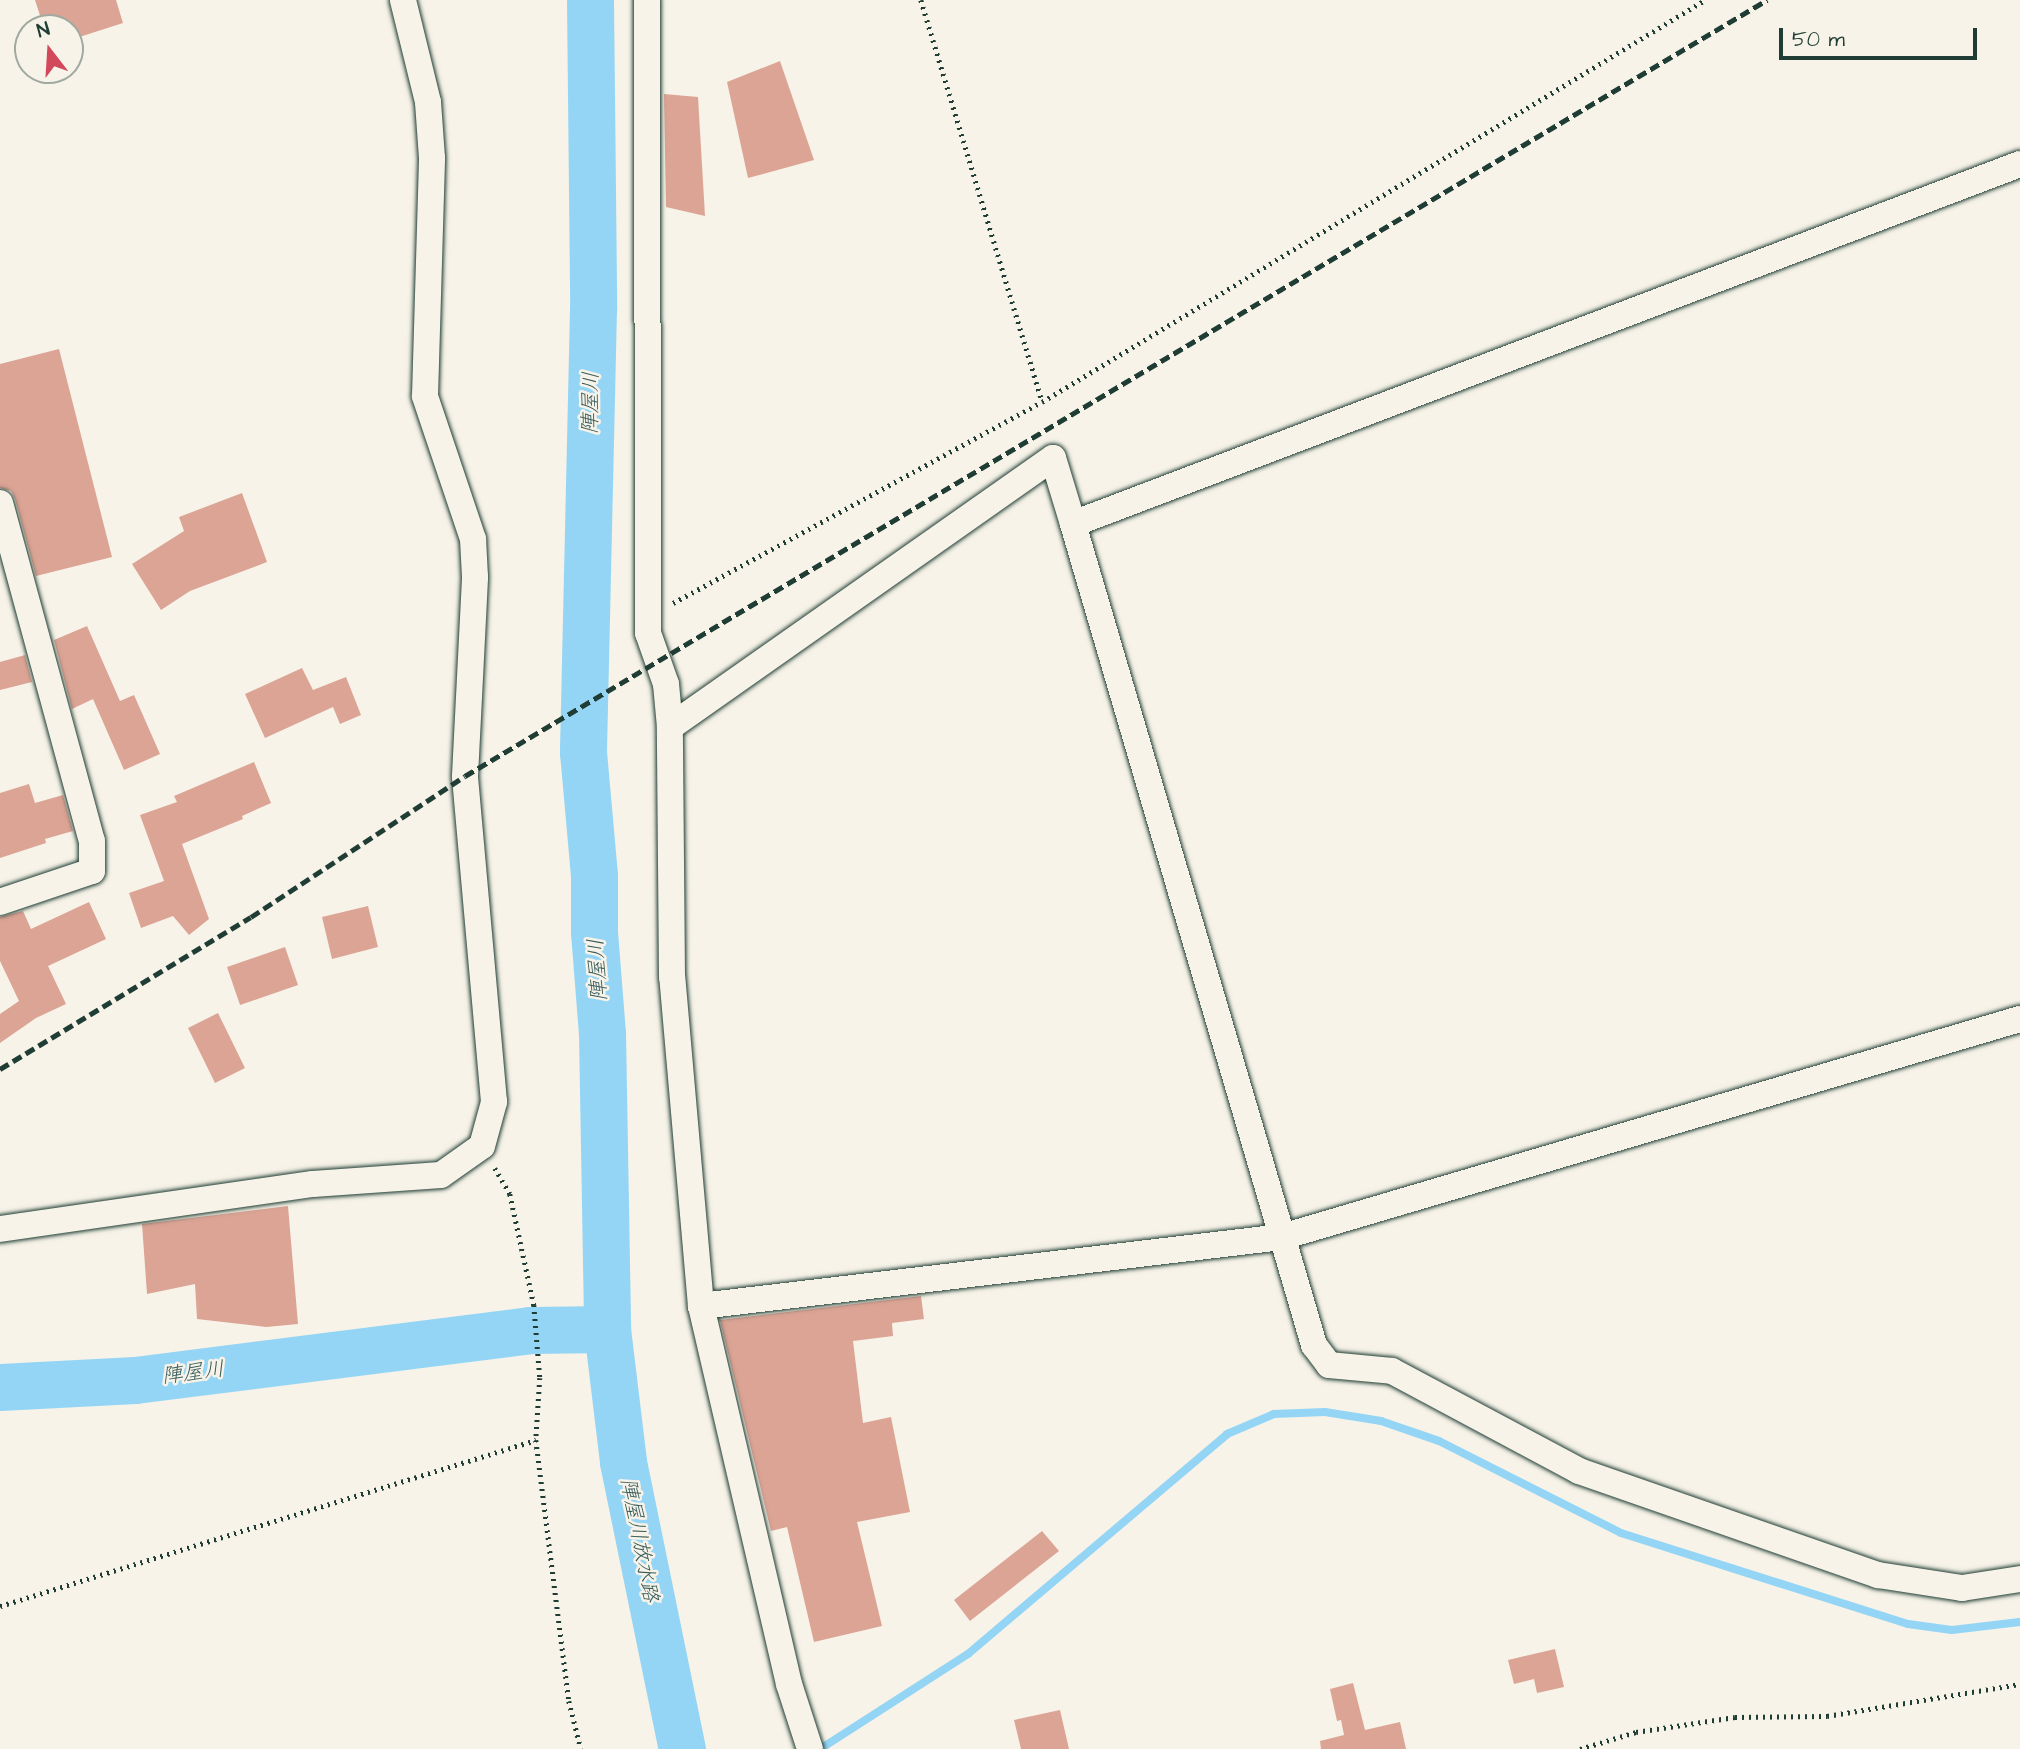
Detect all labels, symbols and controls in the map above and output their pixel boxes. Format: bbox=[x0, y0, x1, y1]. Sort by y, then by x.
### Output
north arrow bbox=[14, 14, 84, 84]
scale bar bbox=[1782, 14, 1980, 58]
text: N bbox=[34, 16, 53, 45]
text: 50 m bbox=[1792, 25, 1845, 54]
water label: 陣屋川 bbox=[578, 371, 604, 435]
water label: 陣屋川 bbox=[583, 938, 613, 1002]
water label: 陣屋川 bbox=[160, 1357, 226, 1389]
water label: 陣屋川放水路 bbox=[615, 1476, 663, 1604]

